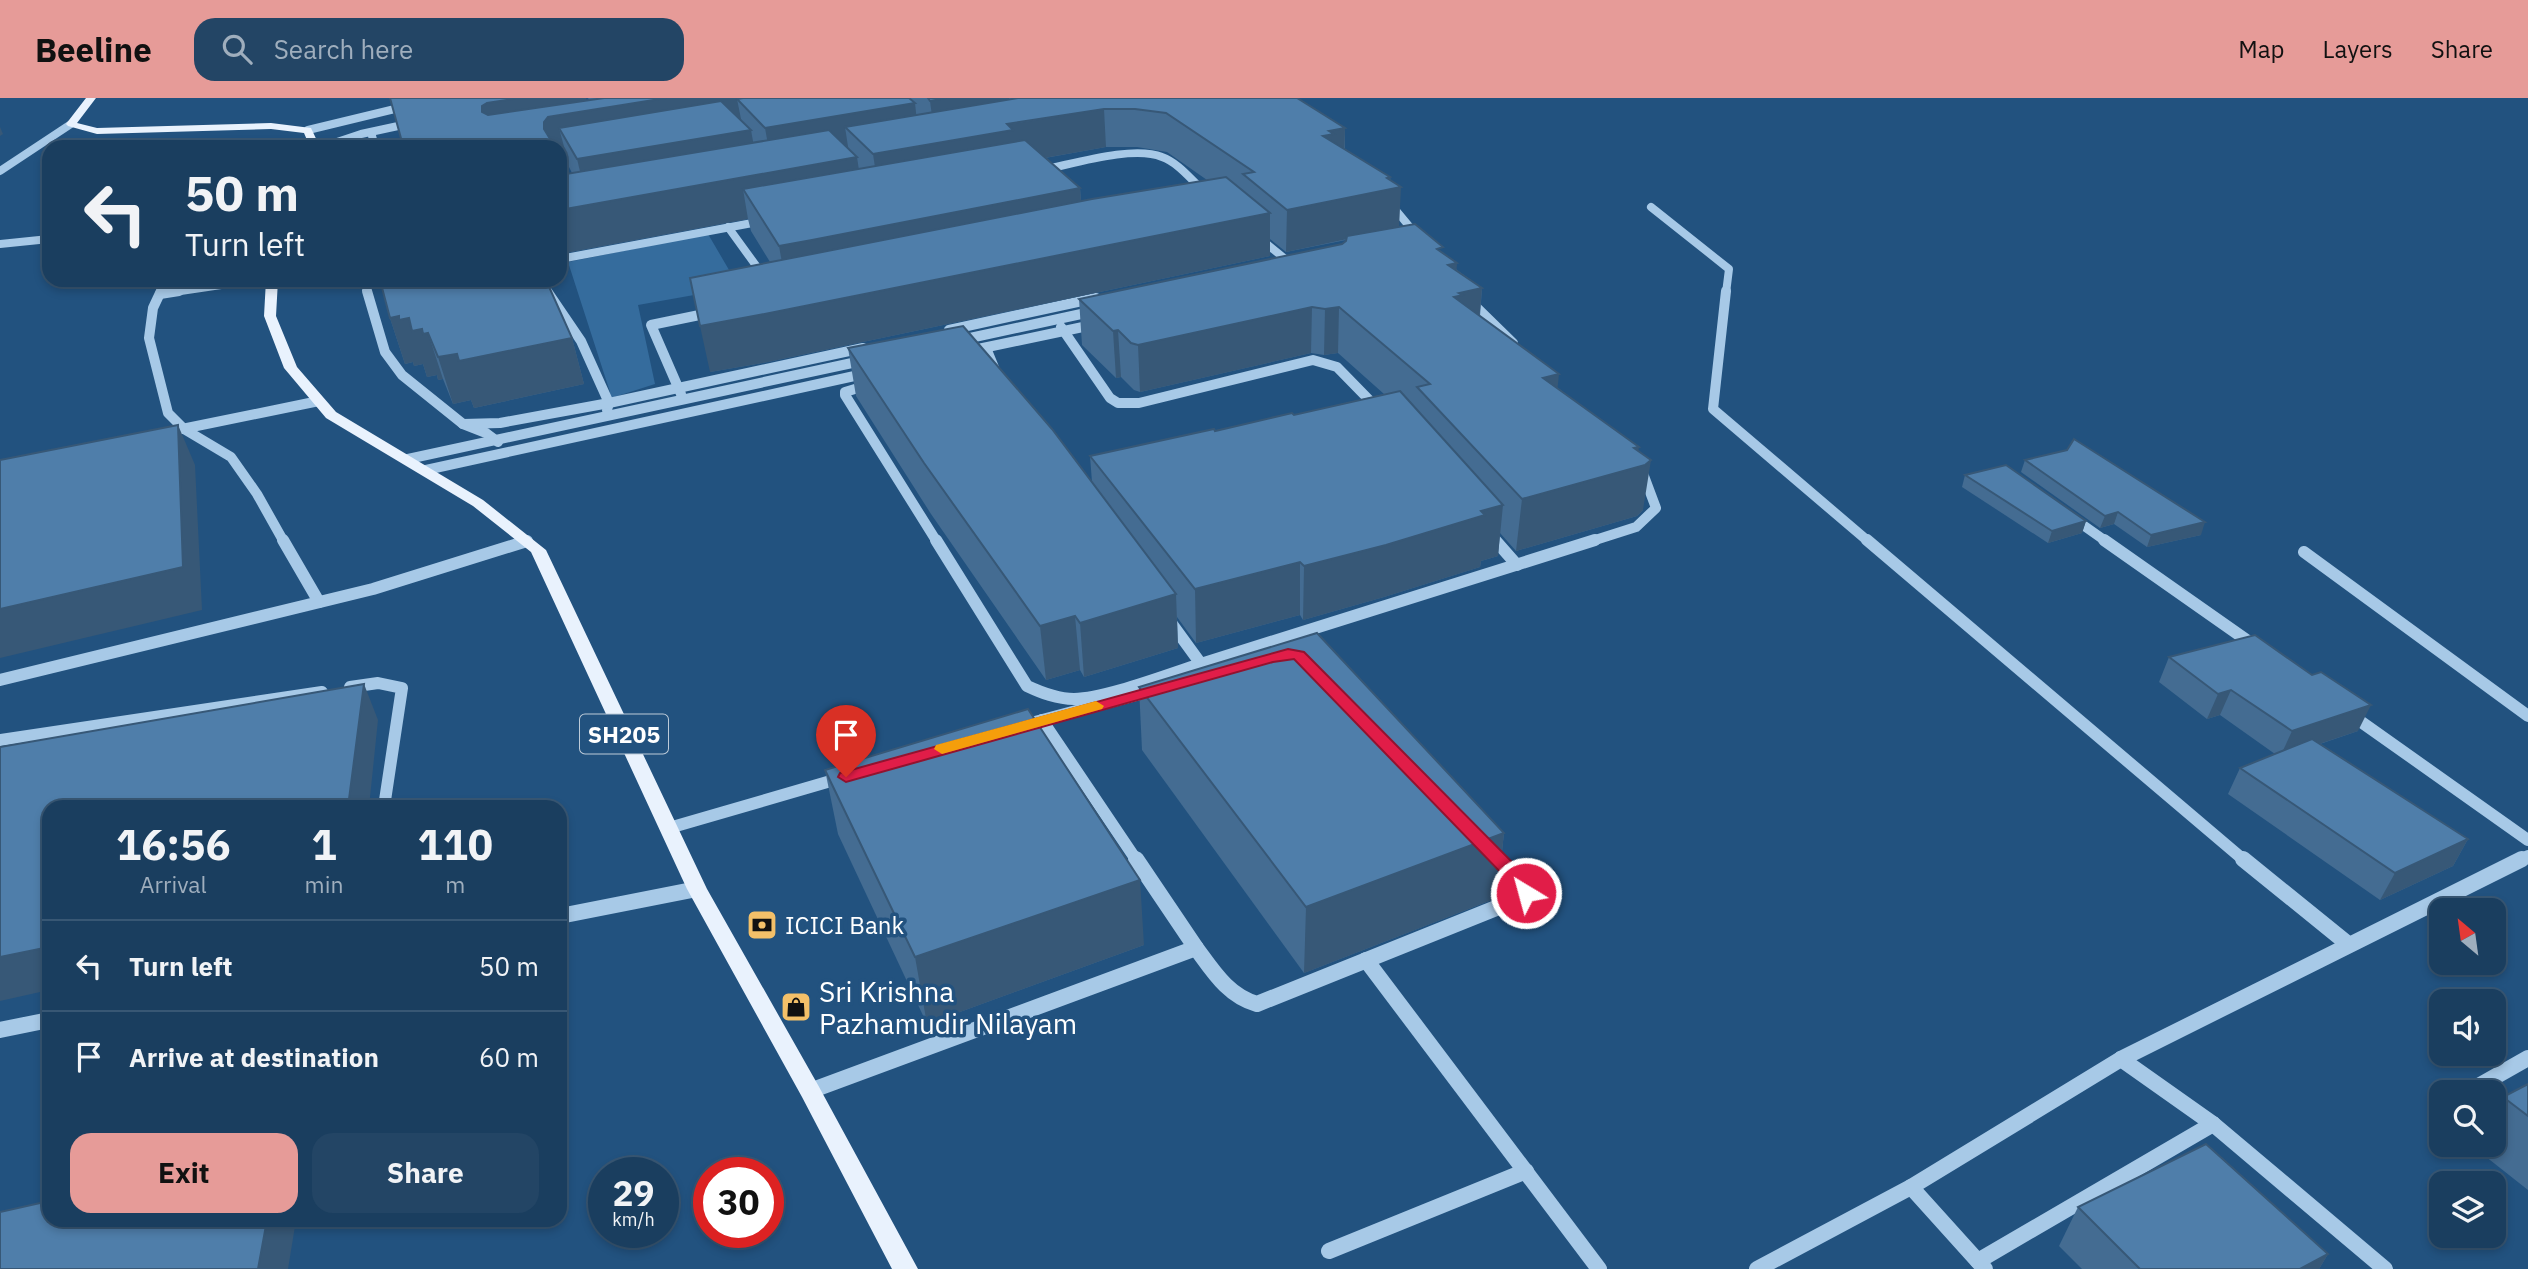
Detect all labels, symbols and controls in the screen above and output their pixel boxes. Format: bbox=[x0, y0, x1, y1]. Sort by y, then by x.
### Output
search box bbox=[194, 18, 684, 81]
text: Beeline bbox=[35, 28, 152, 71]
icon: search bbox=[218, 30, 256, 68]
text: Search here bbox=[274, 32, 413, 66]
text: Map bbox=[2238, 33, 2285, 65]
text: Layers bbox=[2323, 33, 2393, 65]
text: Share bbox=[2431, 33, 2493, 65]
text: 50 m bbox=[185, 161, 299, 224]
icon: left bbox=[70, 168, 161, 259]
text: Turn left bbox=[185, 223, 305, 265]
pin bbox=[816, 705, 876, 777]
road number: SH205 bbox=[580, 714, 668, 754]
icon: arrive bbox=[827, 716, 865, 754]
text: 16:56 bbox=[116, 817, 231, 872]
text: 1 bbox=[311, 817, 337, 872]
text: 110 bbox=[417, 817, 493, 872]
position arrow bbox=[1489, 856, 1563, 930]
text: Arrival bbox=[140, 869, 207, 899]
text: min bbox=[305, 869, 343, 899]
text: m bbox=[445, 869, 465, 899]
north arrow bbox=[2429, 898, 2506, 975]
map controls bbox=[2429, 898, 2506, 1248]
bank icon: ICICI Bank bbox=[745, 908, 779, 942]
place label: ICICI Bank bbox=[785, 909, 904, 941]
icon: left bbox=[70, 947, 108, 985]
text: Turn left bbox=[129, 949, 232, 983]
text: 50 m bbox=[479, 949, 539, 983]
place label: Sri Krishna Pazhamudir Nilayam bbox=[819, 973, 1077, 1042]
button: sound bbox=[2429, 989, 2506, 1066]
shop icon: Sri Krishna Pazhamudir Nilayam bbox=[779, 990, 813, 1024]
icon: arrive bbox=[70, 1038, 108, 1076]
text: Arrive at destination bbox=[129, 1040, 379, 1074]
text: 60 m bbox=[479, 1040, 539, 1074]
button: search bbox=[2429, 1080, 2506, 1157]
button: Exit bbox=[70, 1133, 298, 1213]
button: Share bbox=[312, 1133, 539, 1213]
speed limit sign: 30 bbox=[693, 1157, 784, 1248]
text: 29 bbox=[612, 1170, 655, 1216]
button: layers bbox=[2429, 1171, 2506, 1248]
text: km/h bbox=[612, 1208, 655, 1231]

